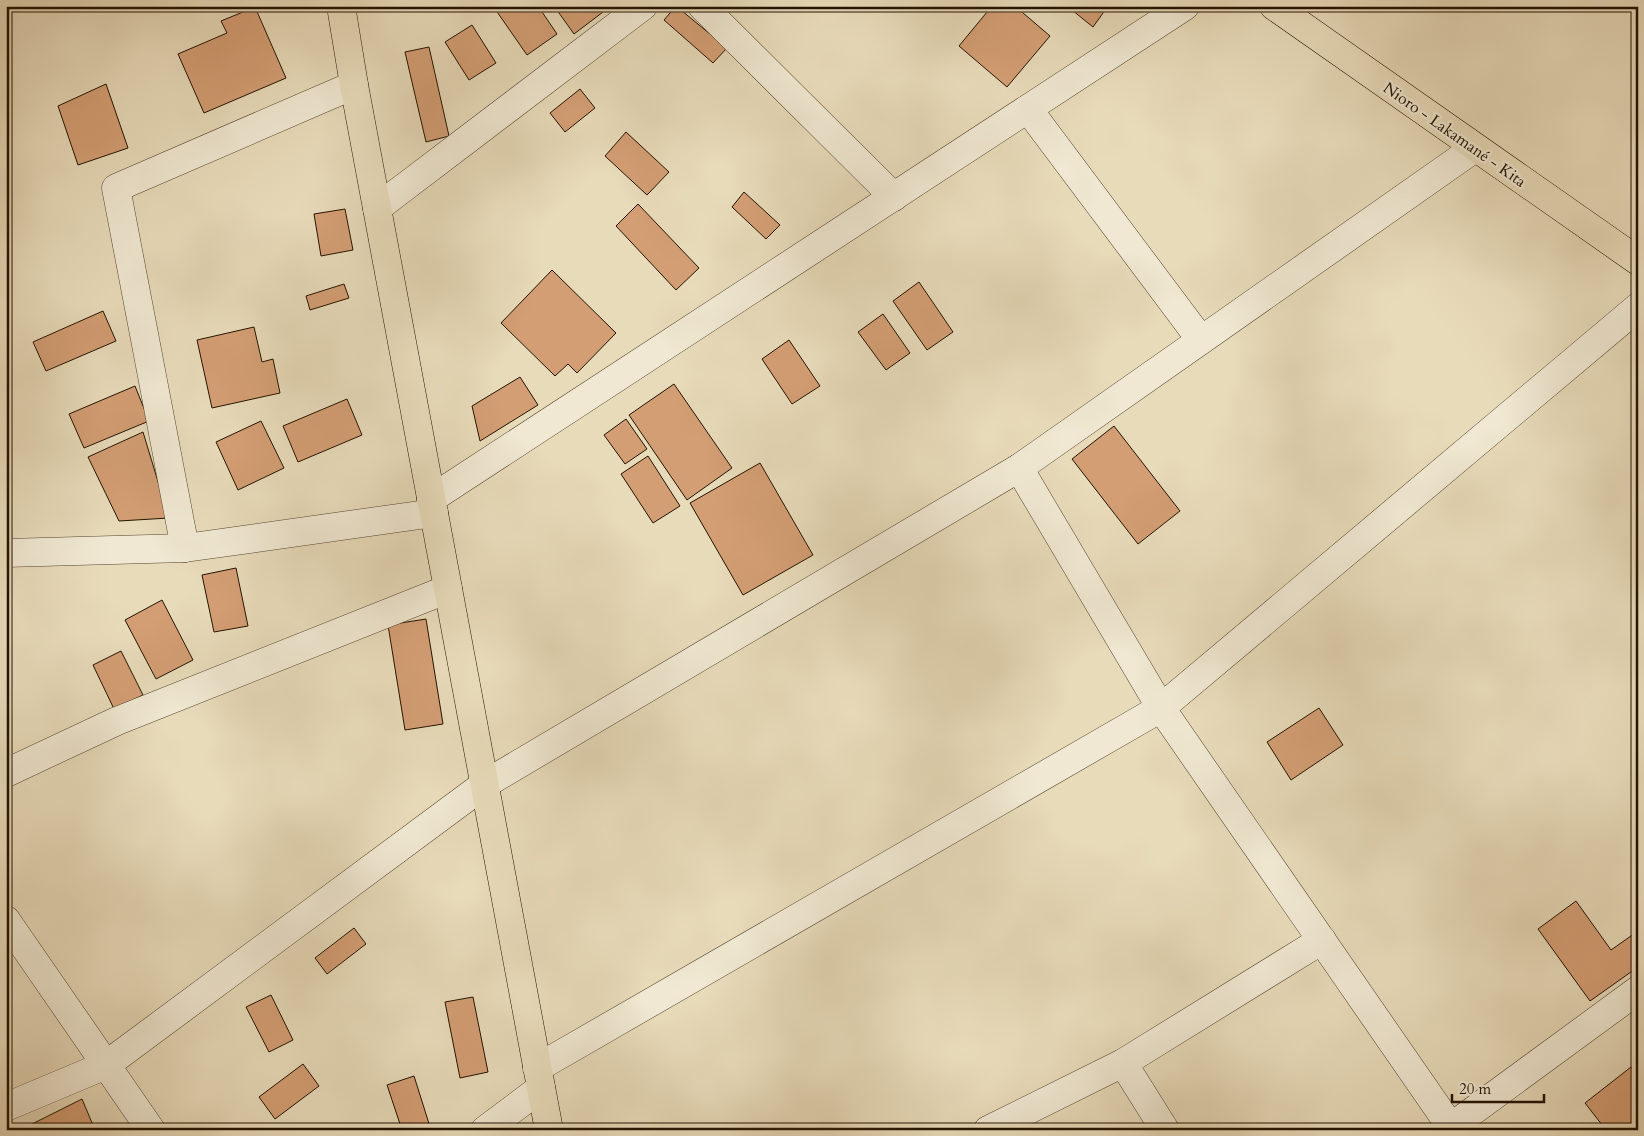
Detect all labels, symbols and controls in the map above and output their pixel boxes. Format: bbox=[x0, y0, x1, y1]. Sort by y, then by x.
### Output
street label: Nioro - Lakamané - Kita bbox=[1378, 77, 1530, 193]
scale bar bbox=[1452, 1071, 1544, 1103]
text: 20 m bbox=[1459, 1079, 1491, 1099]

